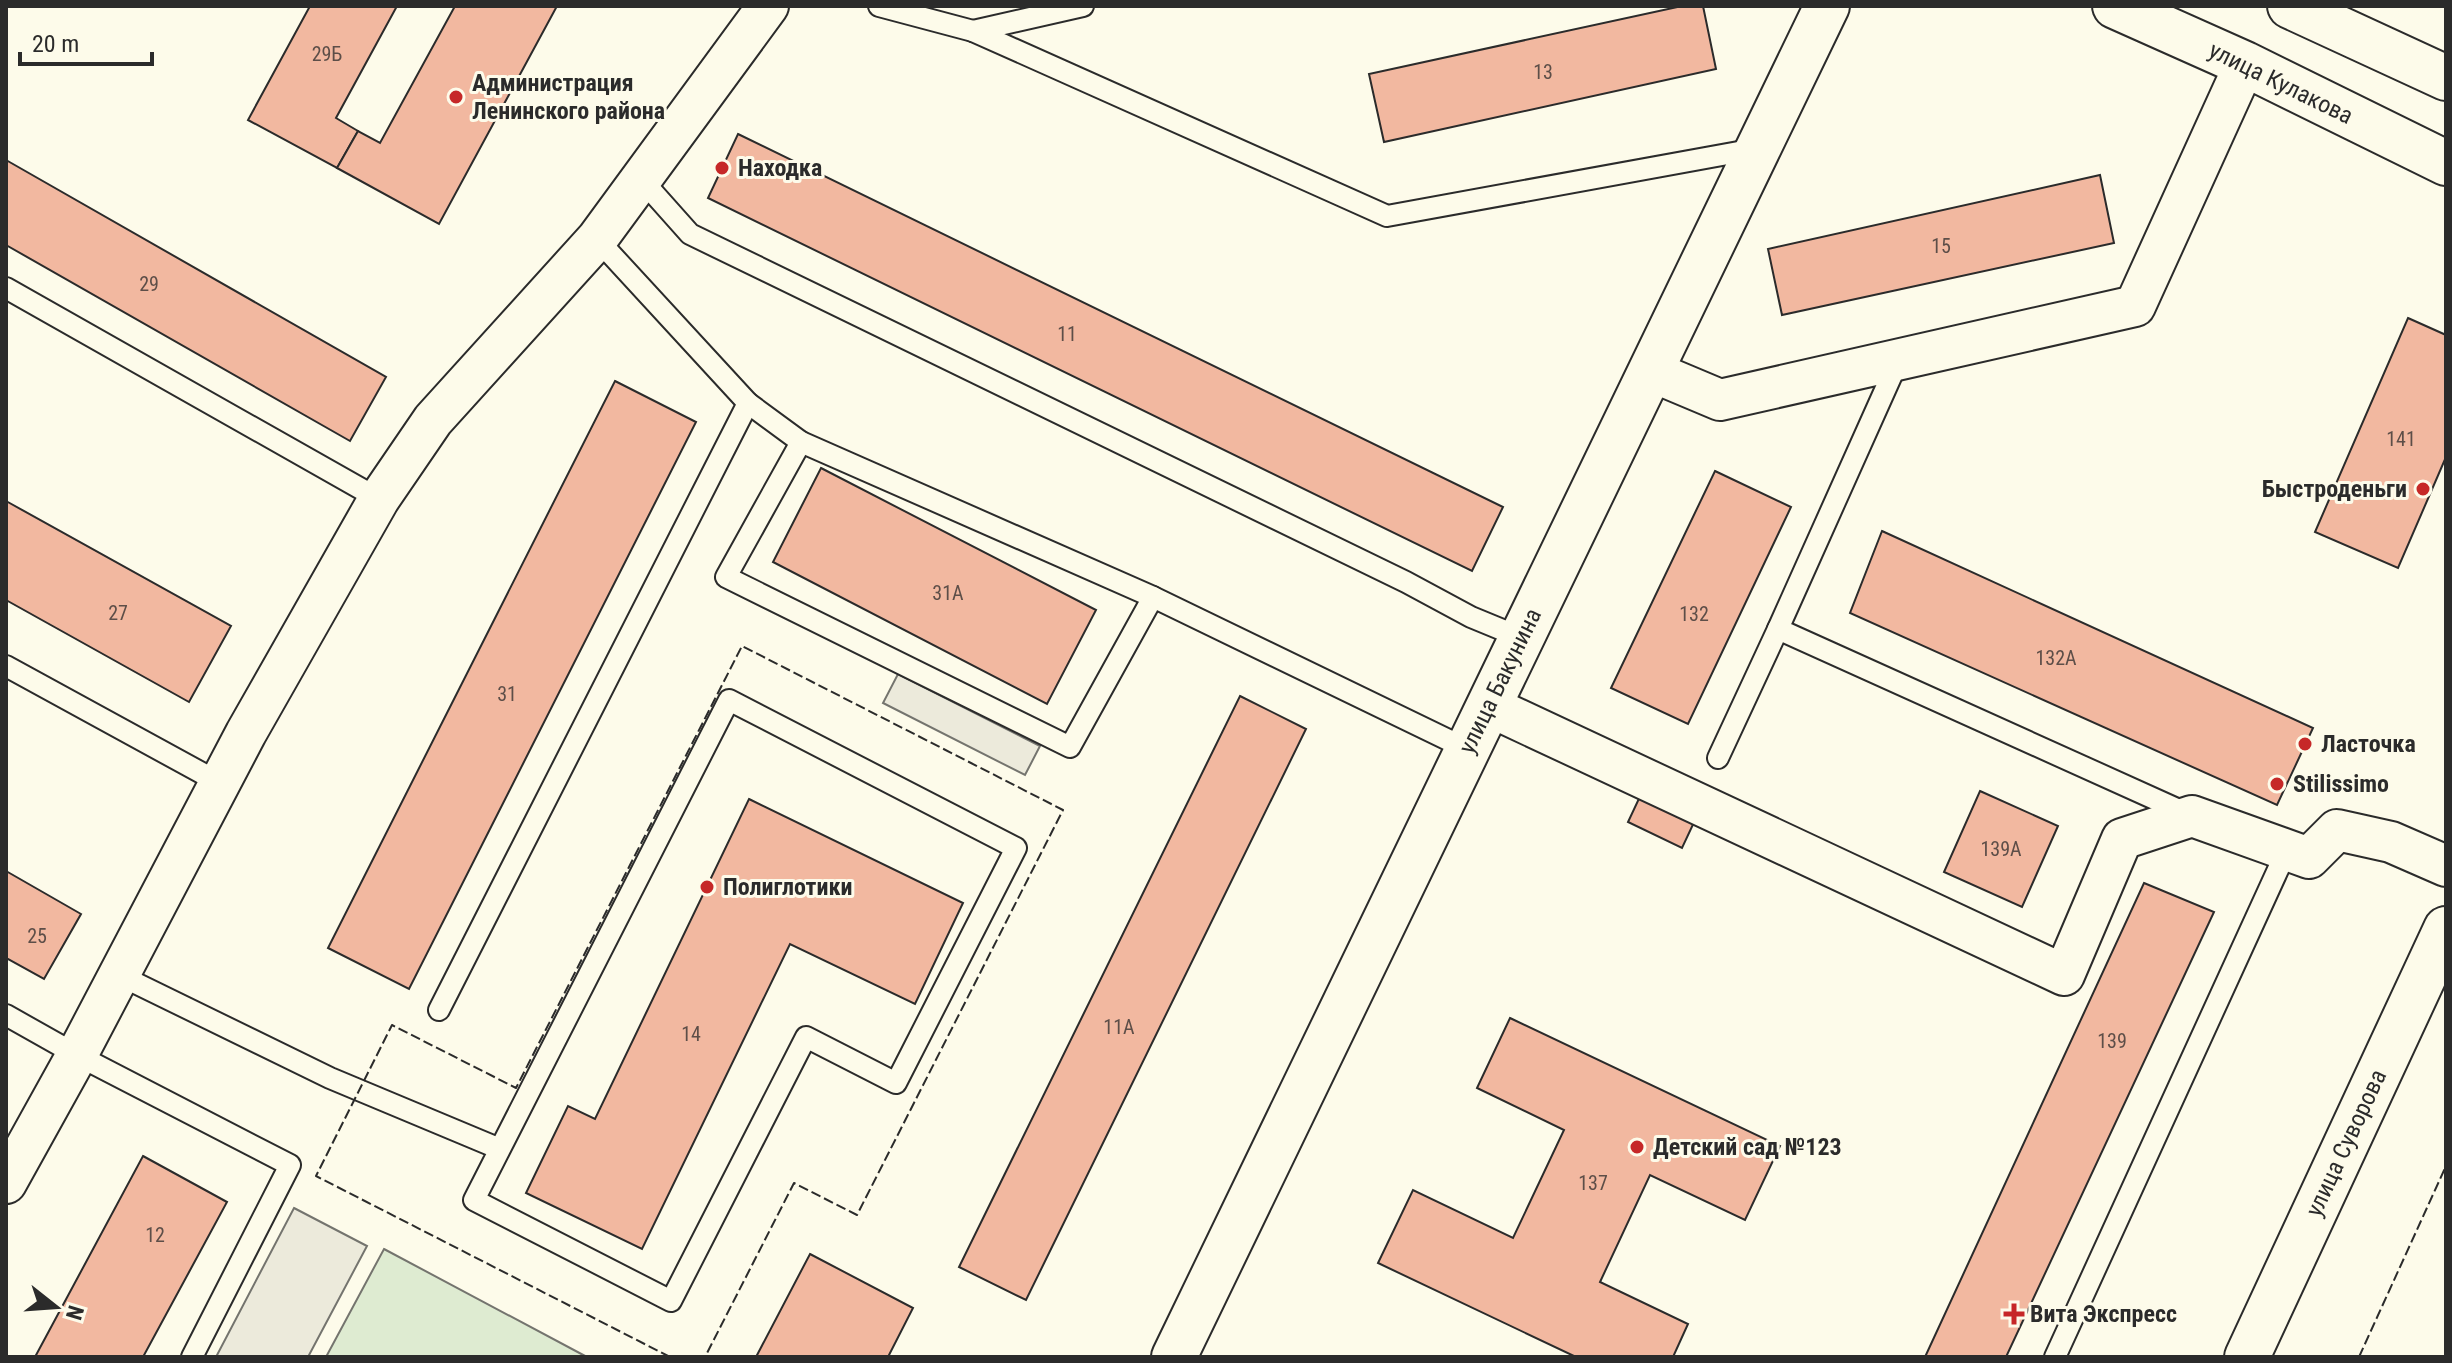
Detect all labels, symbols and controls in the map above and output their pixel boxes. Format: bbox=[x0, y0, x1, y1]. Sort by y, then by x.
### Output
scale bar bbox=[20, 16, 152, 66]
text: 20 m bbox=[32, 30, 79, 58]
street label: улица Кулакова bbox=[2204, 36, 2358, 130]
house number: 29Б bbox=[312, 42, 342, 66]
house number: 13 bbox=[1533, 60, 1553, 84]
place label: Администрация Ленинского района bbox=[472, 69, 665, 125]
marker: Администрация Ленинского района bbox=[447, 88, 465, 106]
place label: Находка bbox=[738, 154, 822, 182]
marker: Находка bbox=[713, 159, 731, 177]
house number: 15 bbox=[1931, 234, 1951, 258]
house number: 29 bbox=[139, 272, 159, 296]
house number: 11 bbox=[1057, 322, 1077, 346]
house number: 141 bbox=[2386, 427, 2416, 451]
place label: Быстроденьги bbox=[2262, 475, 2407, 503]
marker: Быстроденьги bbox=[2414, 480, 2432, 498]
house number: 31А bbox=[932, 581, 964, 605]
house number: 27 bbox=[108, 601, 128, 625]
house number: 132 bbox=[1679, 602, 1709, 626]
street label: улица Бакунина bbox=[1453, 604, 1547, 758]
house number: 132А bbox=[2035, 646, 2077, 670]
house number: 31 bbox=[497, 682, 517, 706]
place label: Ласточка bbox=[2321, 730, 2416, 758]
marker: Ласточка bbox=[2296, 735, 2314, 753]
place label: Stilissimo bbox=[2293, 770, 2389, 798]
marker: Stilissimo bbox=[2268, 775, 2286, 793]
house number: 139А bbox=[1980, 837, 2022, 861]
place label: Полиглотики bbox=[723, 873, 853, 901]
marker: Полиглотики bbox=[698, 878, 716, 896]
house number: 25 bbox=[27, 924, 47, 948]
house number: 11А bbox=[1103, 1015, 1135, 1039]
house number: 14 bbox=[681, 1022, 701, 1046]
house number: 139 bbox=[2097, 1029, 2127, 1053]
street label: улица Суворова bbox=[2300, 1065, 2392, 1221]
place label: Детский сад №123 bbox=[1653, 1133, 1842, 1161]
marker: Детский сад №123 bbox=[1628, 1138, 1646, 1156]
house number: 137 bbox=[1578, 1171, 1608, 1195]
house number: 12 bbox=[145, 1223, 165, 1247]
north arrow bbox=[16, 1267, 96, 1347]
place label: Вита Экспресс bbox=[2030, 1300, 2177, 1328]
text: N bbox=[61, 1303, 89, 1323]
marker: Вита Экспресс bbox=[2005, 1305, 2023, 1323]

